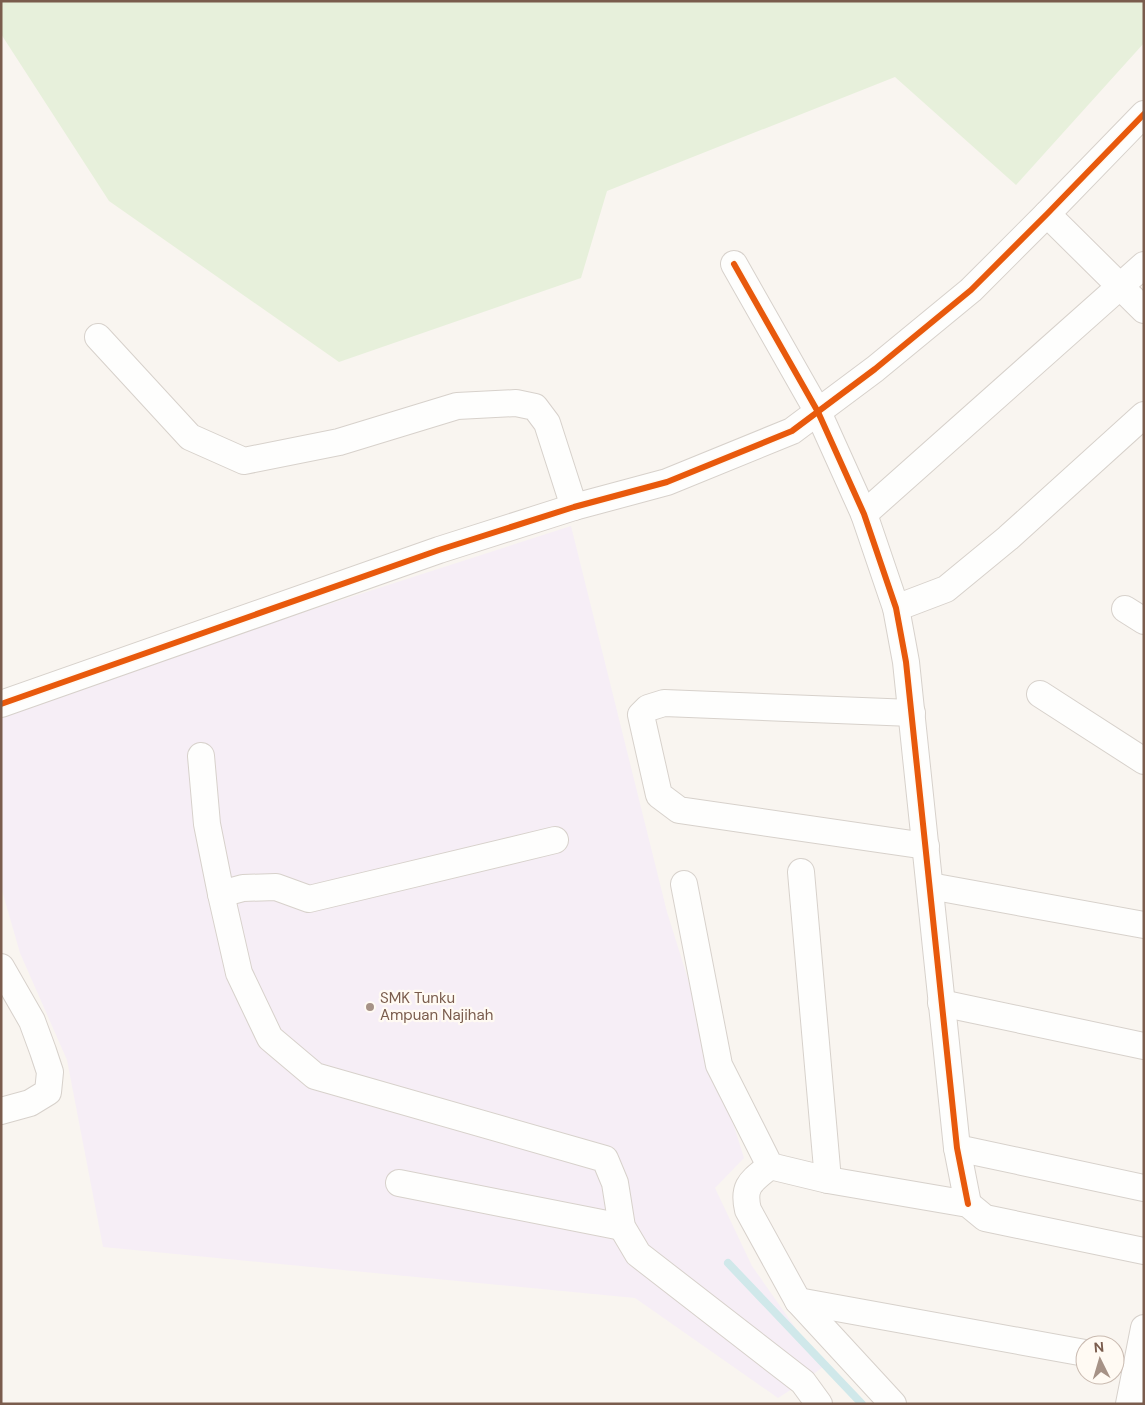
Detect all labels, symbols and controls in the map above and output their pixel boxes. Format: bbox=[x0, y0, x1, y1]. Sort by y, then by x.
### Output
place label: SMK Tunku Ampuan Najihah bbox=[380, 988, 493, 1025]
marker: SMK Tunku Ampuan Najihah bbox=[364, 1001, 376, 1013]
north arrow bbox=[1075, 1335, 1125, 1385]
text: N bbox=[1093, 1338, 1105, 1356]

